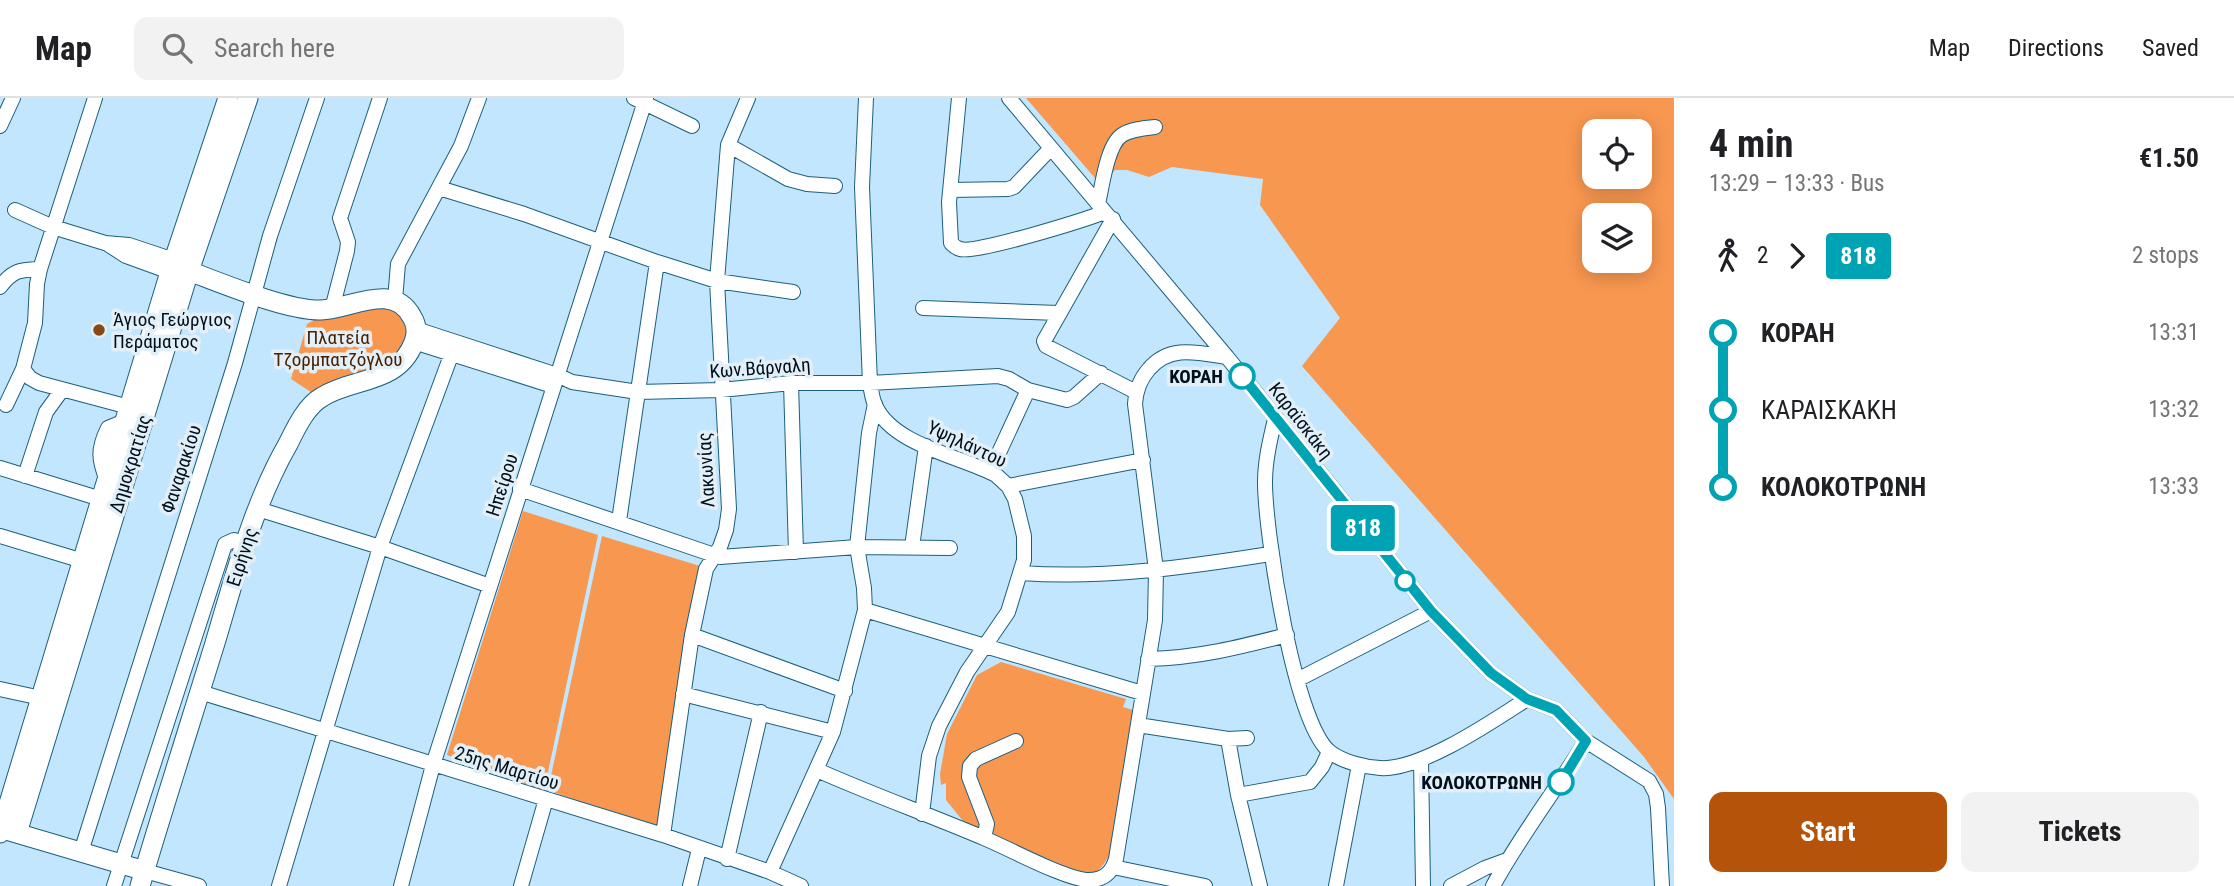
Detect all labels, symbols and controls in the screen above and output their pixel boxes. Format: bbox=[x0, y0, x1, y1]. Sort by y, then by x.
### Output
search box bbox=[134, 17, 624, 80]
text: Map bbox=[35, 29, 92, 68]
icon: search bbox=[158, 29, 196, 67]
text: Search here bbox=[214, 33, 335, 63]
text: Map bbox=[1929, 34, 1970, 62]
text: Directions bbox=[2008, 34, 2104, 62]
text: Saved bbox=[2142, 34, 2199, 62]
map controls bbox=[1582, 119, 1652, 273]
button: locate bbox=[1582, 119, 1652, 189]
text: 4 min bbox=[1709, 122, 1793, 166]
text: €1.50 bbox=[2139, 143, 2199, 173]
text: 13:29 – 13:33 · Bus bbox=[1709, 170, 1885, 197]
button: layers bbox=[1582, 203, 1652, 273]
icon: walk bbox=[1709, 237, 1747, 275]
icon: forward bbox=[1778, 237, 1816, 275]
text: 2 bbox=[1757, 242, 1768, 269]
text: 818 bbox=[1840, 242, 1877, 270]
text: 2 stops bbox=[2132, 242, 2199, 269]
place label: Άγιος Γεώργιος Περάματος bbox=[113, 308, 232, 353]
text: ΚΟΡΑΗ bbox=[1761, 318, 1835, 348]
text: 13:31 bbox=[2148, 319, 2199, 346]
marker: Άγιος Γεώργιος Περάματος bbox=[91, 322, 107, 338]
park label: Πλατεία Τζορμπατζόγλου bbox=[274, 326, 403, 371]
street label: Κων.Βάρναλη bbox=[709, 353, 811, 383]
marker: ΚΟΡΑΗ bbox=[1229, 363, 1255, 389]
place label: ΚΟΡΑΗ bbox=[1169, 365, 1223, 388]
street label: Καραϊσκάκη bbox=[1264, 378, 1338, 464]
text: ΚΑΡΑΙΣΚΑΚΗ bbox=[1761, 395, 1897, 425]
text: 13:32 bbox=[2148, 396, 2199, 423]
street label: Δημοκρατίας bbox=[104, 412, 156, 516]
street label: Υψηλάντου bbox=[924, 416, 1010, 472]
street label: Φαναρακίου bbox=[156, 422, 206, 516]
street label: Λακωνίας bbox=[693, 432, 719, 508]
street label: Ηπείρου bbox=[481, 451, 523, 519]
text: ΚΟΛΟΚΟΤΡΩΝΗ bbox=[1761, 472, 1926, 502]
text: 13:33 bbox=[2148, 473, 2199, 500]
line badge: 818 bbox=[1323, 505, 1403, 551]
text: 818 bbox=[1345, 514, 1381, 542]
street label: Ειρήνης bbox=[222, 525, 262, 589]
unlabelled marker bbox=[1395, 571, 1415, 591]
street label: 25ης Μαρτίου bbox=[452, 741, 562, 795]
marker: ΚΟΛΟΚΟΤΡΩΝΗ bbox=[1548, 769, 1574, 795]
place label: ΚΟΛΟΚΟΤΡΩΝΗ bbox=[1421, 771, 1542, 794]
button: Start bbox=[1709, 792, 1947, 872]
button: Tickets bbox=[1961, 792, 2199, 872]

